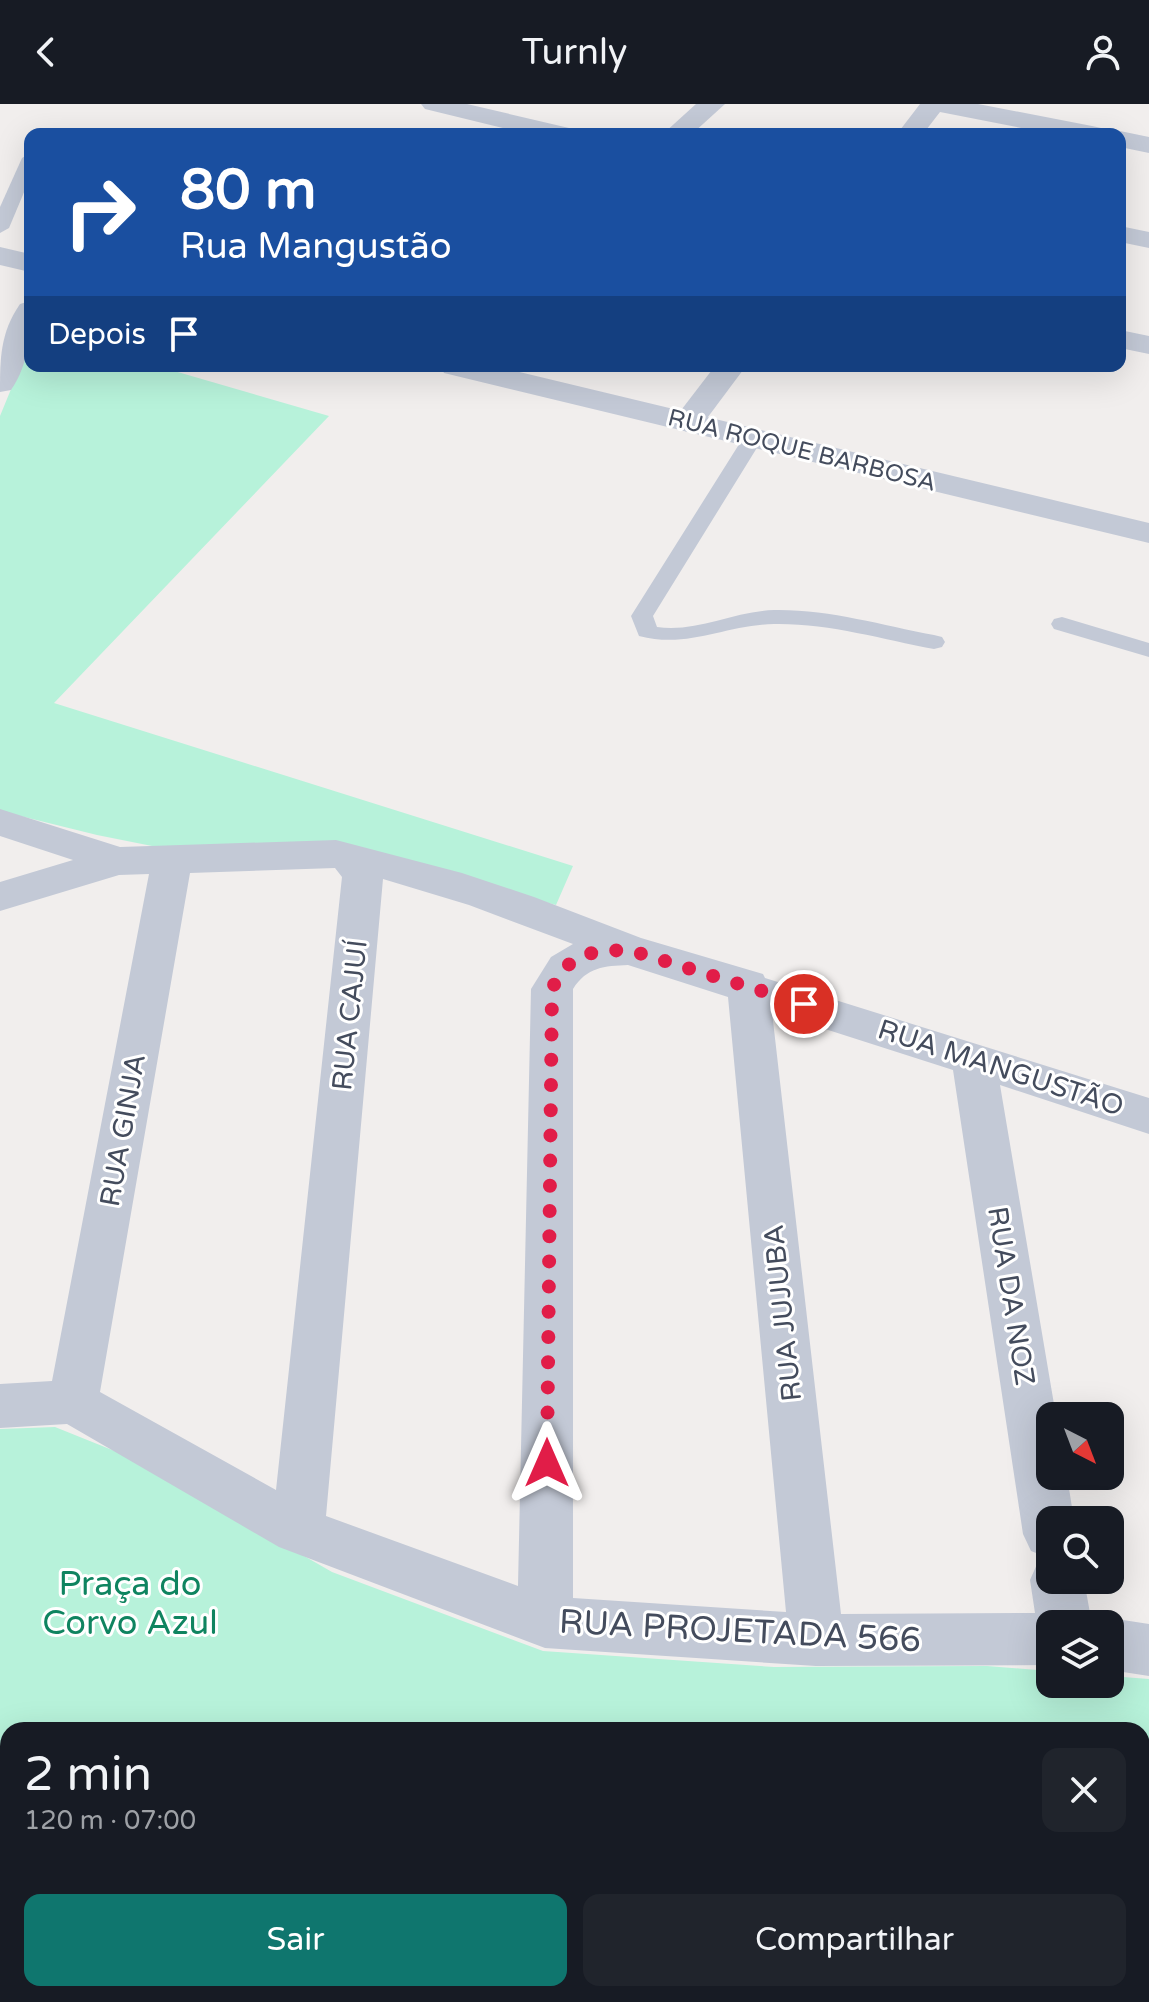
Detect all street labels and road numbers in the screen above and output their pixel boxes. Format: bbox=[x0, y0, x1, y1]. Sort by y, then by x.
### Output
street label: RUA ROQUE BARBOSA bbox=[665, 403, 939, 498]
street label: RUA CAJUÍ bbox=[325, 938, 375, 1092]
street label: RUA MANGUSTÃO bbox=[874, 1012, 1128, 1124]
street label: RUA GINJA bbox=[93, 1051, 153, 1209]
street label: RUA DA NOZ bbox=[980, 1204, 1042, 1388]
street label: RUA JUJUBA bbox=[757, 1223, 809, 1403]
street label: RUA PROJETADA 566 bbox=[558, 1602, 922, 1661]

